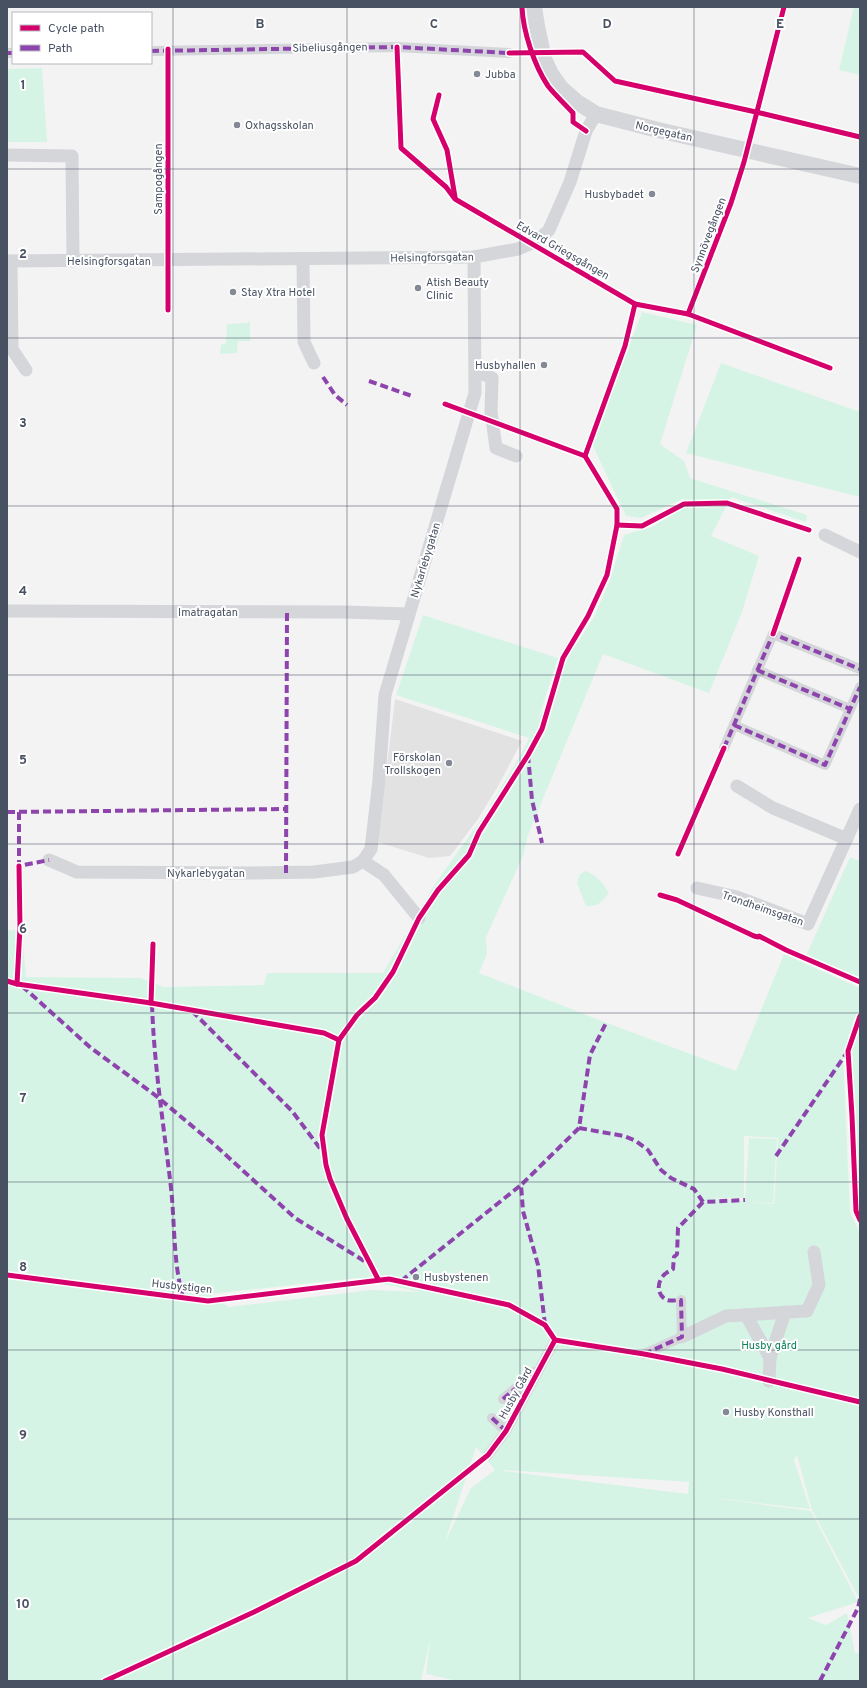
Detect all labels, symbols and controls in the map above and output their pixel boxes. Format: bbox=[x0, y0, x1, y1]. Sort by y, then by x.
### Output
legend bbox=[12, 12, 152, 64]
text: B bbox=[256, 17, 265, 33]
text: C bbox=[430, 17, 438, 33]
text: D bbox=[602, 17, 612, 33]
text: E bbox=[776, 17, 784, 33]
text: Cycle path bbox=[48, 21, 105, 37]
street label: Sibeliusgången bbox=[292, 40, 368, 56]
text: Path bbox=[48, 41, 73, 57]
place label: Jubba bbox=[485, 68, 516, 82]
marker: Jubba bbox=[472, 69, 482, 79]
text: 1 bbox=[20, 78, 26, 94]
place label: Oxhagsskolan bbox=[245, 119, 314, 133]
street label: Norgegatan bbox=[634, 119, 694, 145]
marker: Oxhagsskolan bbox=[232, 120, 242, 130]
street label: Sampogången bbox=[152, 143, 166, 215]
place label: Husbybadet bbox=[585, 188, 644, 202]
marker: Husbybadet bbox=[647, 189, 657, 199]
street label: Synnövegången bbox=[688, 196, 730, 275]
street label: Edvard Griegsgången bbox=[513, 219, 612, 283]
text: 2 bbox=[19, 247, 27, 263]
street label: Helsingforsgatan bbox=[390, 250, 474, 266]
street label: Helsingforsgatan bbox=[67, 255, 151, 269]
place label: Atish Beauty Clinic bbox=[426, 276, 489, 303]
marker: Atish Beauty Clinic bbox=[413, 283, 423, 293]
place label: Stay Xtra Hotel bbox=[241, 286, 315, 300]
marker: Stay Xtra Hotel bbox=[228, 287, 238, 297]
place label: Husbyhallen bbox=[475, 359, 536, 373]
marker: Husbyhallen bbox=[539, 360, 549, 370]
text: 3 bbox=[19, 416, 27, 432]
street label: Nykarlebygatan bbox=[408, 521, 444, 600]
text: 4 bbox=[19, 584, 27, 600]
street label: Imatragatan bbox=[178, 606, 238, 620]
place label: Förskolan Trollskogen bbox=[384, 751, 441, 778]
text: 5 bbox=[19, 753, 27, 769]
marker: Förskolan Trollskogen bbox=[444, 758, 454, 768]
street label: Nykarlebygatan bbox=[167, 867, 245, 881]
street label: Trondheimsgatan bbox=[720, 888, 805, 929]
text: 6 bbox=[19, 922, 27, 938]
text: 7 bbox=[20, 1091, 27, 1107]
text: 8 bbox=[19, 1260, 27, 1276]
place label: Husbystenen bbox=[424, 1271, 488, 1285]
marker: Husbystenen bbox=[411, 1272, 421, 1282]
street label: Husbystigen bbox=[151, 1277, 213, 1297]
park label: Husby gård bbox=[741, 1339, 797, 1353]
street label: Husby Gård bbox=[496, 1365, 536, 1422]
place label: Husby Konsthall bbox=[734, 1406, 814, 1420]
marker: Husby Konsthall bbox=[721, 1407, 731, 1417]
text: 9 bbox=[19, 1428, 27, 1444]
text: 10 bbox=[16, 1597, 30, 1613]

